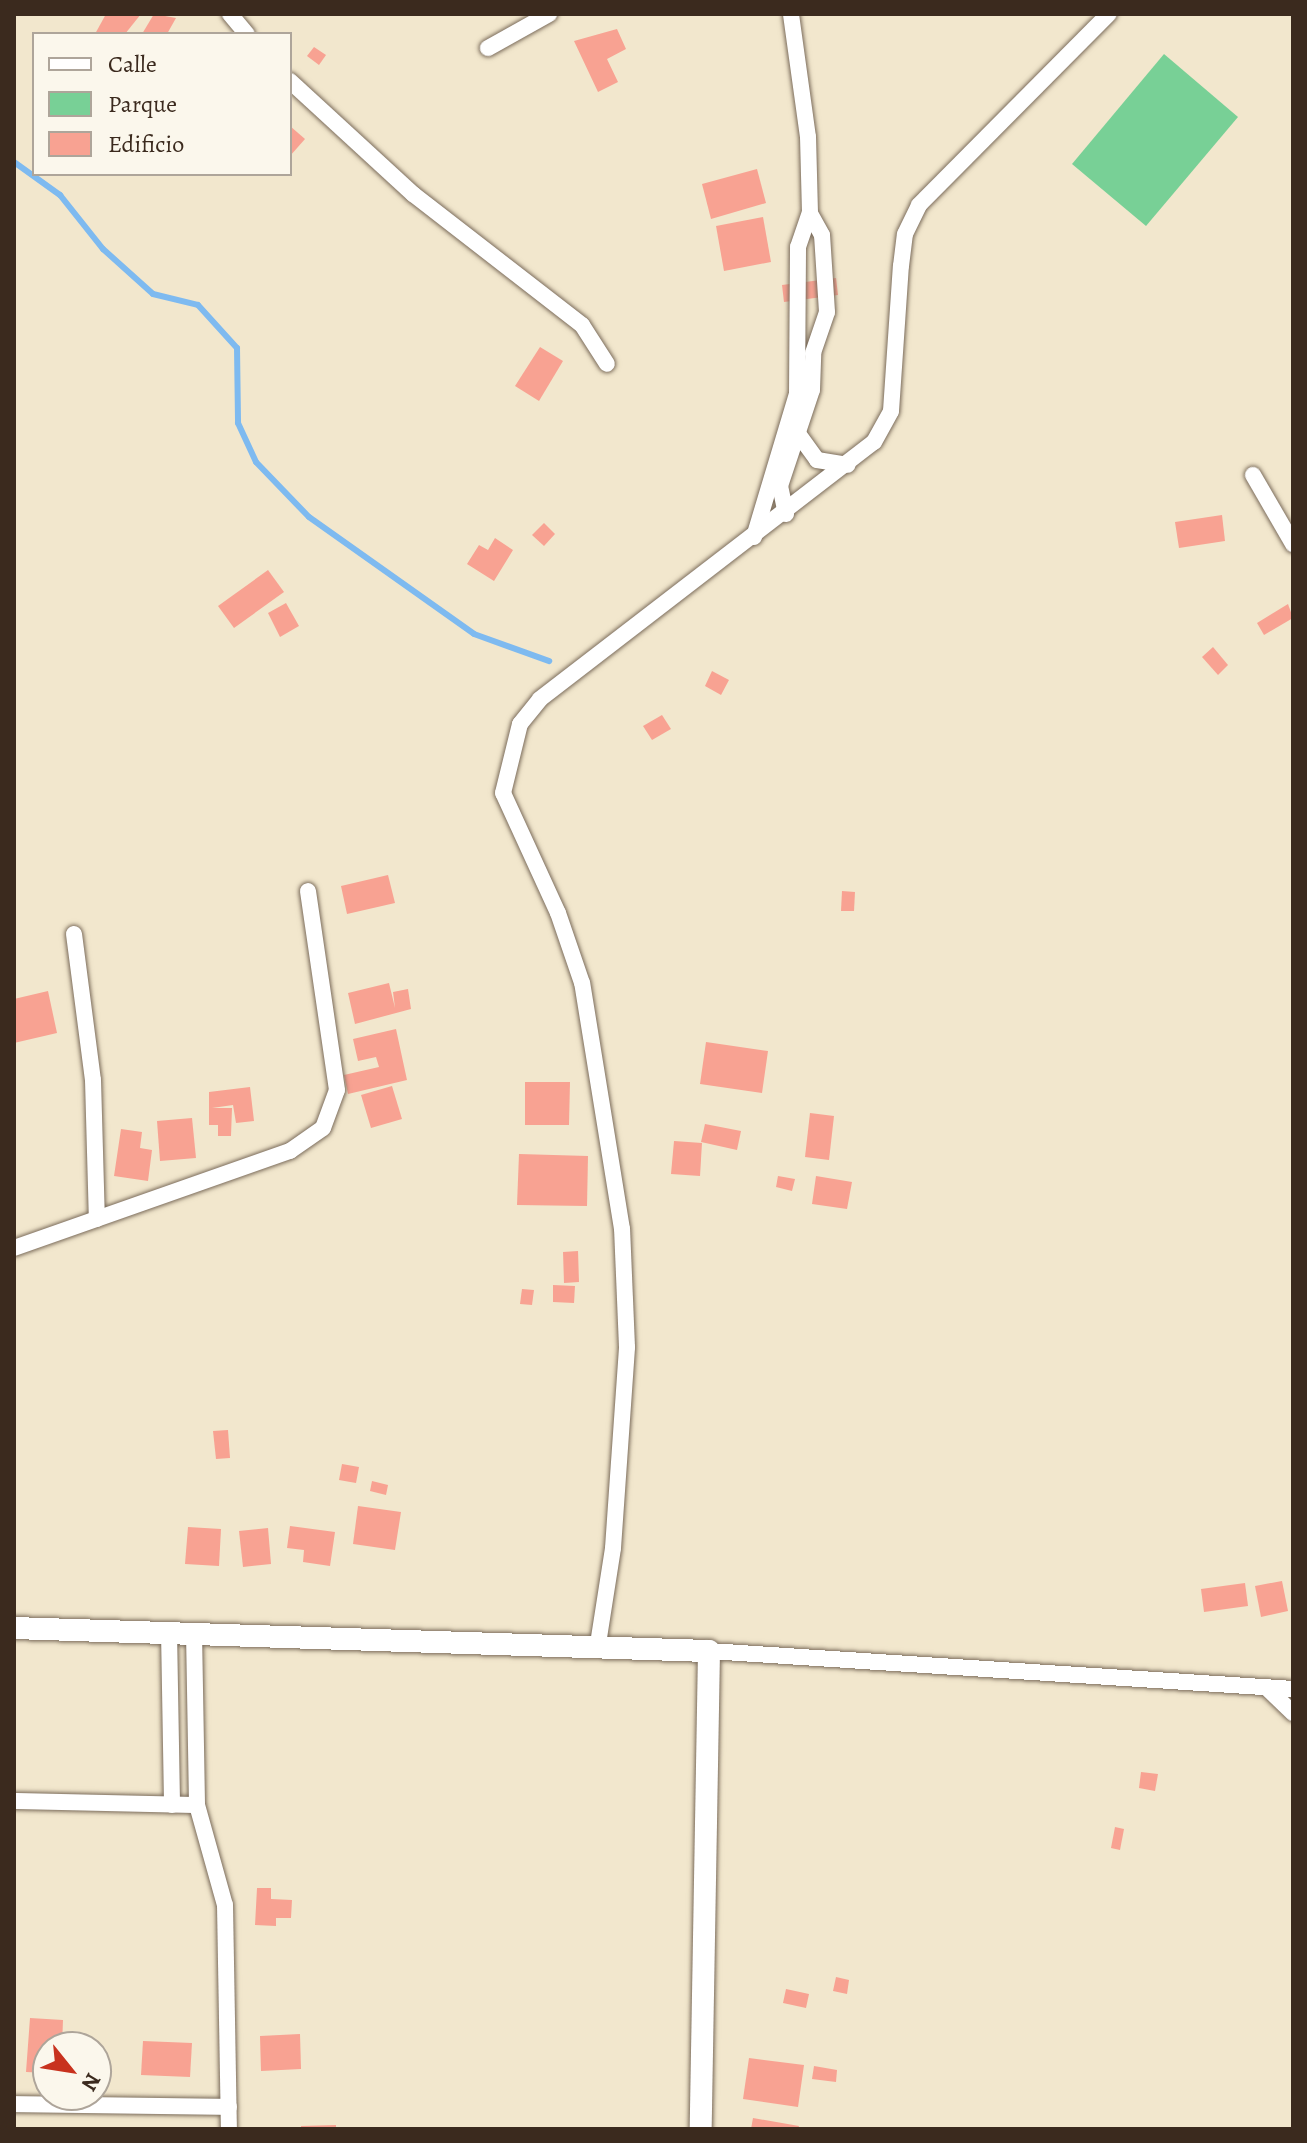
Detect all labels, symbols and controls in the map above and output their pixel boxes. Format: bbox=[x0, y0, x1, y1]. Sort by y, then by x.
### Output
legend bbox=[32, 32, 292, 176]
text: Calle bbox=[108, 48, 157, 80]
text: Parque bbox=[108, 88, 177, 120]
text: Edificio bbox=[108, 128, 184, 160]
north arrow bbox=[32, 2031, 112, 2111]
text: N bbox=[74, 2068, 108, 2096]

